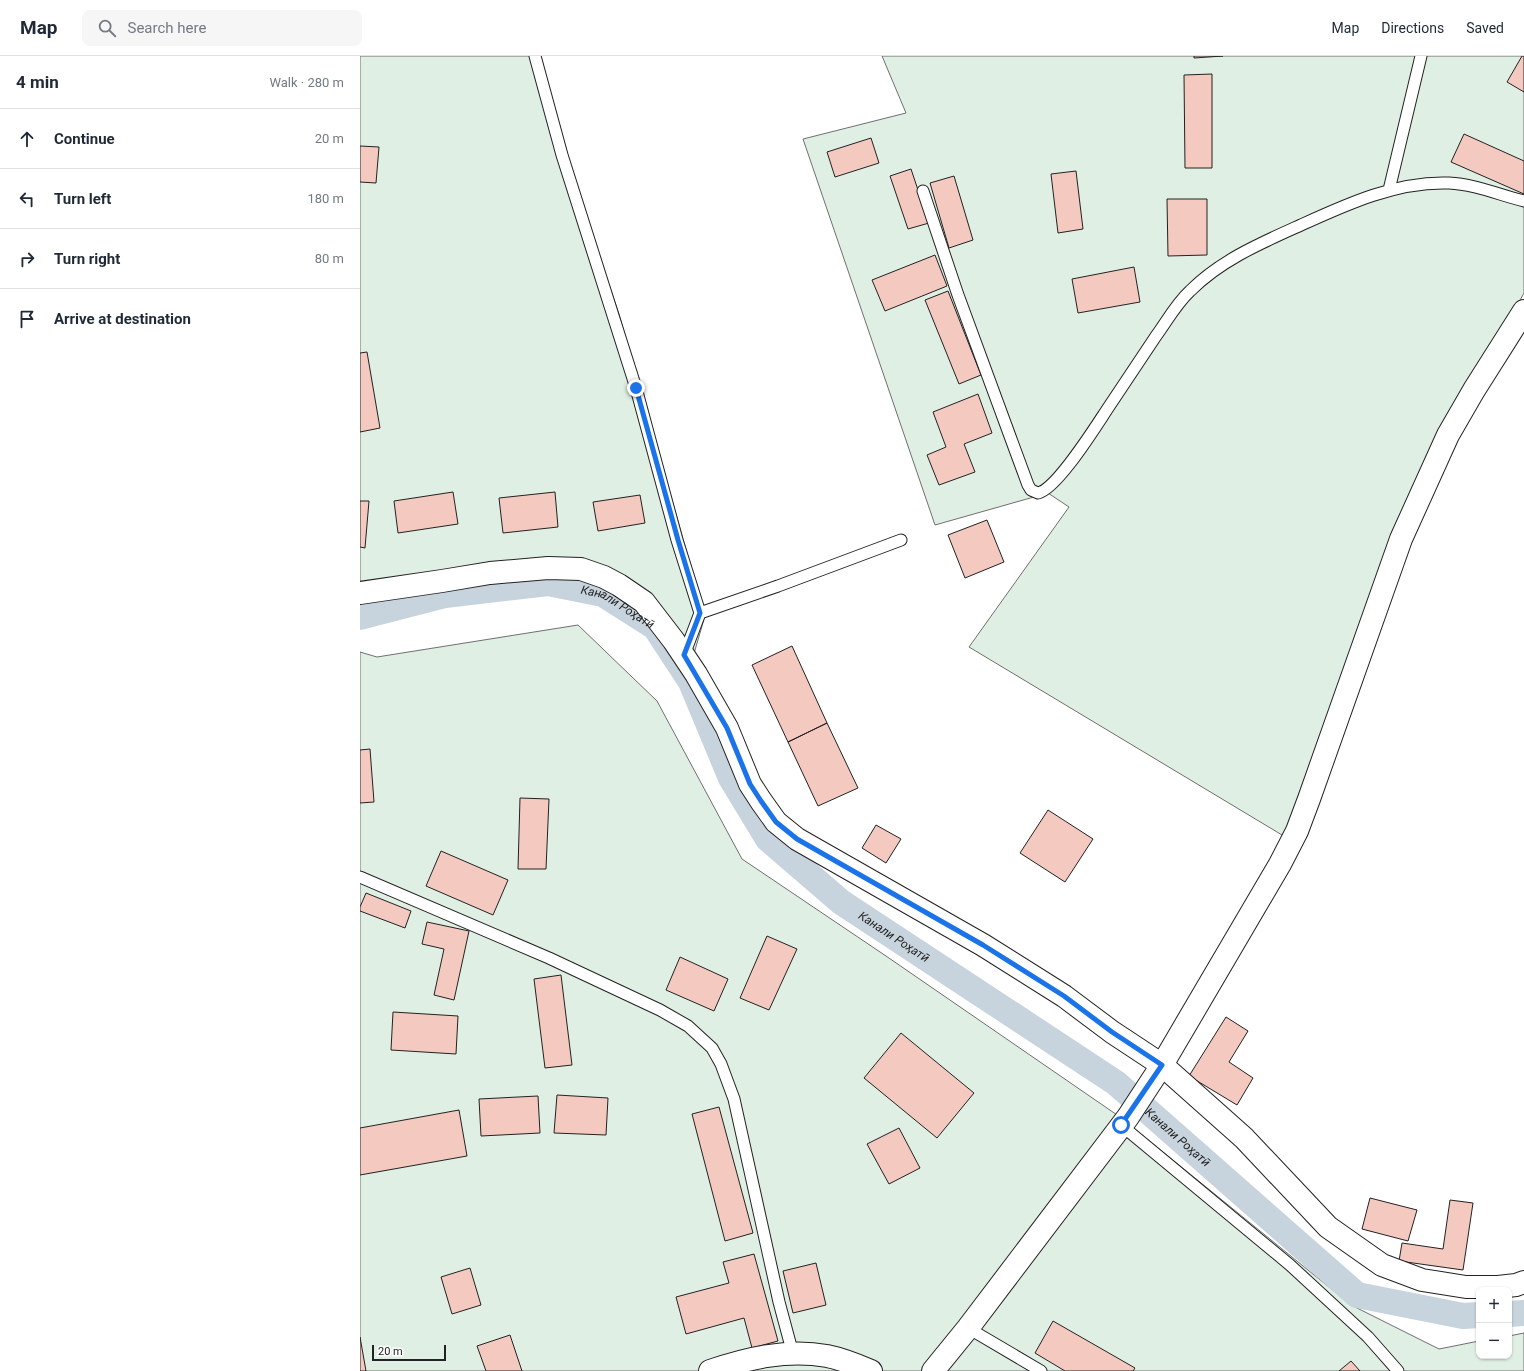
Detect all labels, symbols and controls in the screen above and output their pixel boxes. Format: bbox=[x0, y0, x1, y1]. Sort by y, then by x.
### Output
search box bbox=[82, 10, 362, 46]
text: Map bbox=[20, 16, 58, 39]
icon: search bbox=[96, 17, 118, 39]
text: Search here bbox=[128, 19, 206, 37]
text: Map bbox=[1332, 20, 1359, 36]
text: Directions bbox=[1381, 20, 1444, 36]
text: Saved bbox=[1466, 20, 1504, 36]
text: 4 min bbox=[16, 72, 59, 92]
text: Walk · 280 m bbox=[269, 75, 344, 90]
icon: ahead bbox=[16, 128, 38, 150]
text: Continue bbox=[54, 130, 115, 148]
text: 20 m bbox=[315, 131, 344, 146]
icon: left bbox=[16, 188, 38, 210]
text: Turn left bbox=[54, 190, 111, 208]
text: 180 m bbox=[307, 191, 344, 206]
icon: right bbox=[16, 248, 38, 270]
text: Turn right bbox=[54, 250, 120, 268]
text: 80 m bbox=[315, 251, 344, 266]
icon: arrive bbox=[16, 308, 38, 330]
text: Arrive at destination bbox=[54, 310, 191, 328]
route end bbox=[627, 379, 645, 397]
water label: Канали Роҳатӣ bbox=[580, 583, 657, 632]
water label: Канали Роҳатӣ bbox=[856, 908, 932, 965]
water label: Канали Роҳатӣ bbox=[1142, 1105, 1213, 1170]
route start bbox=[1112, 1116, 1130, 1134]
map controls bbox=[1476, 1287, 1512, 1359]
button: + bbox=[1476, 1287, 1512, 1323]
button: − bbox=[1476, 1323, 1512, 1359]
scale bar bbox=[372, 1343, 446, 1362]
text: 20 m bbox=[378, 1345, 403, 1358]

